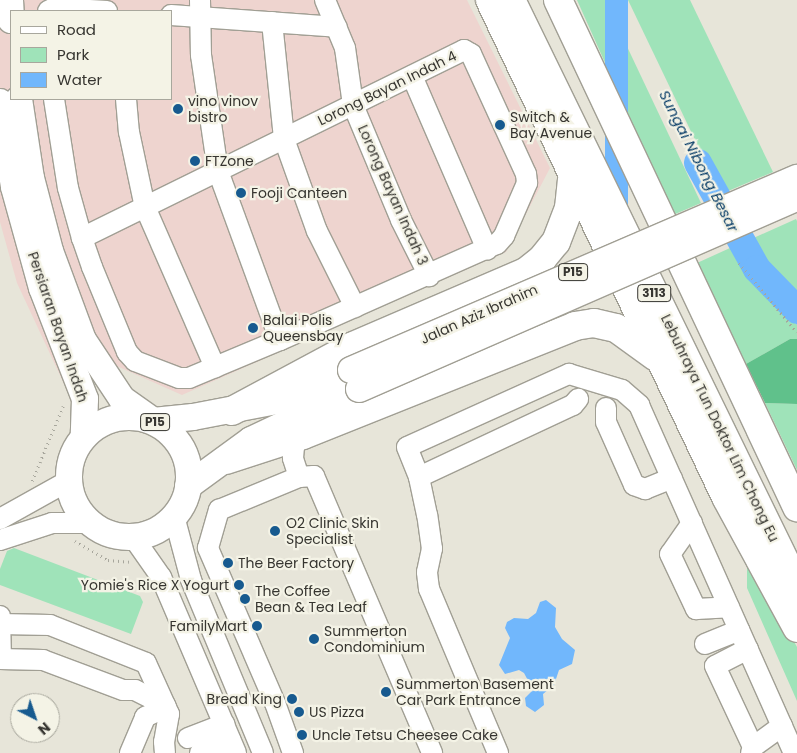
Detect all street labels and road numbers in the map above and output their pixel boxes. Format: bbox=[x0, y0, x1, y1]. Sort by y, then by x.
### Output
street label: Lorong Bayan Indah 4 bbox=[315, 47, 459, 129]
street label: Lorong Bayan Indah 3 bbox=[354, 122, 432, 268]
street label: Persiaran Bayan Indah bbox=[24, 250, 92, 404]
road number: P15 bbox=[558, 262, 588, 282]
street label: Jalan Aziz Ibrahim bbox=[418, 281, 540, 347]
road number: 3113 bbox=[636, 284, 672, 302]
street label: Lebuhraya Tun Doktor Lim Chong Eu bbox=[657, 312, 783, 544]
road number: P15 bbox=[140, 412, 170, 432]

